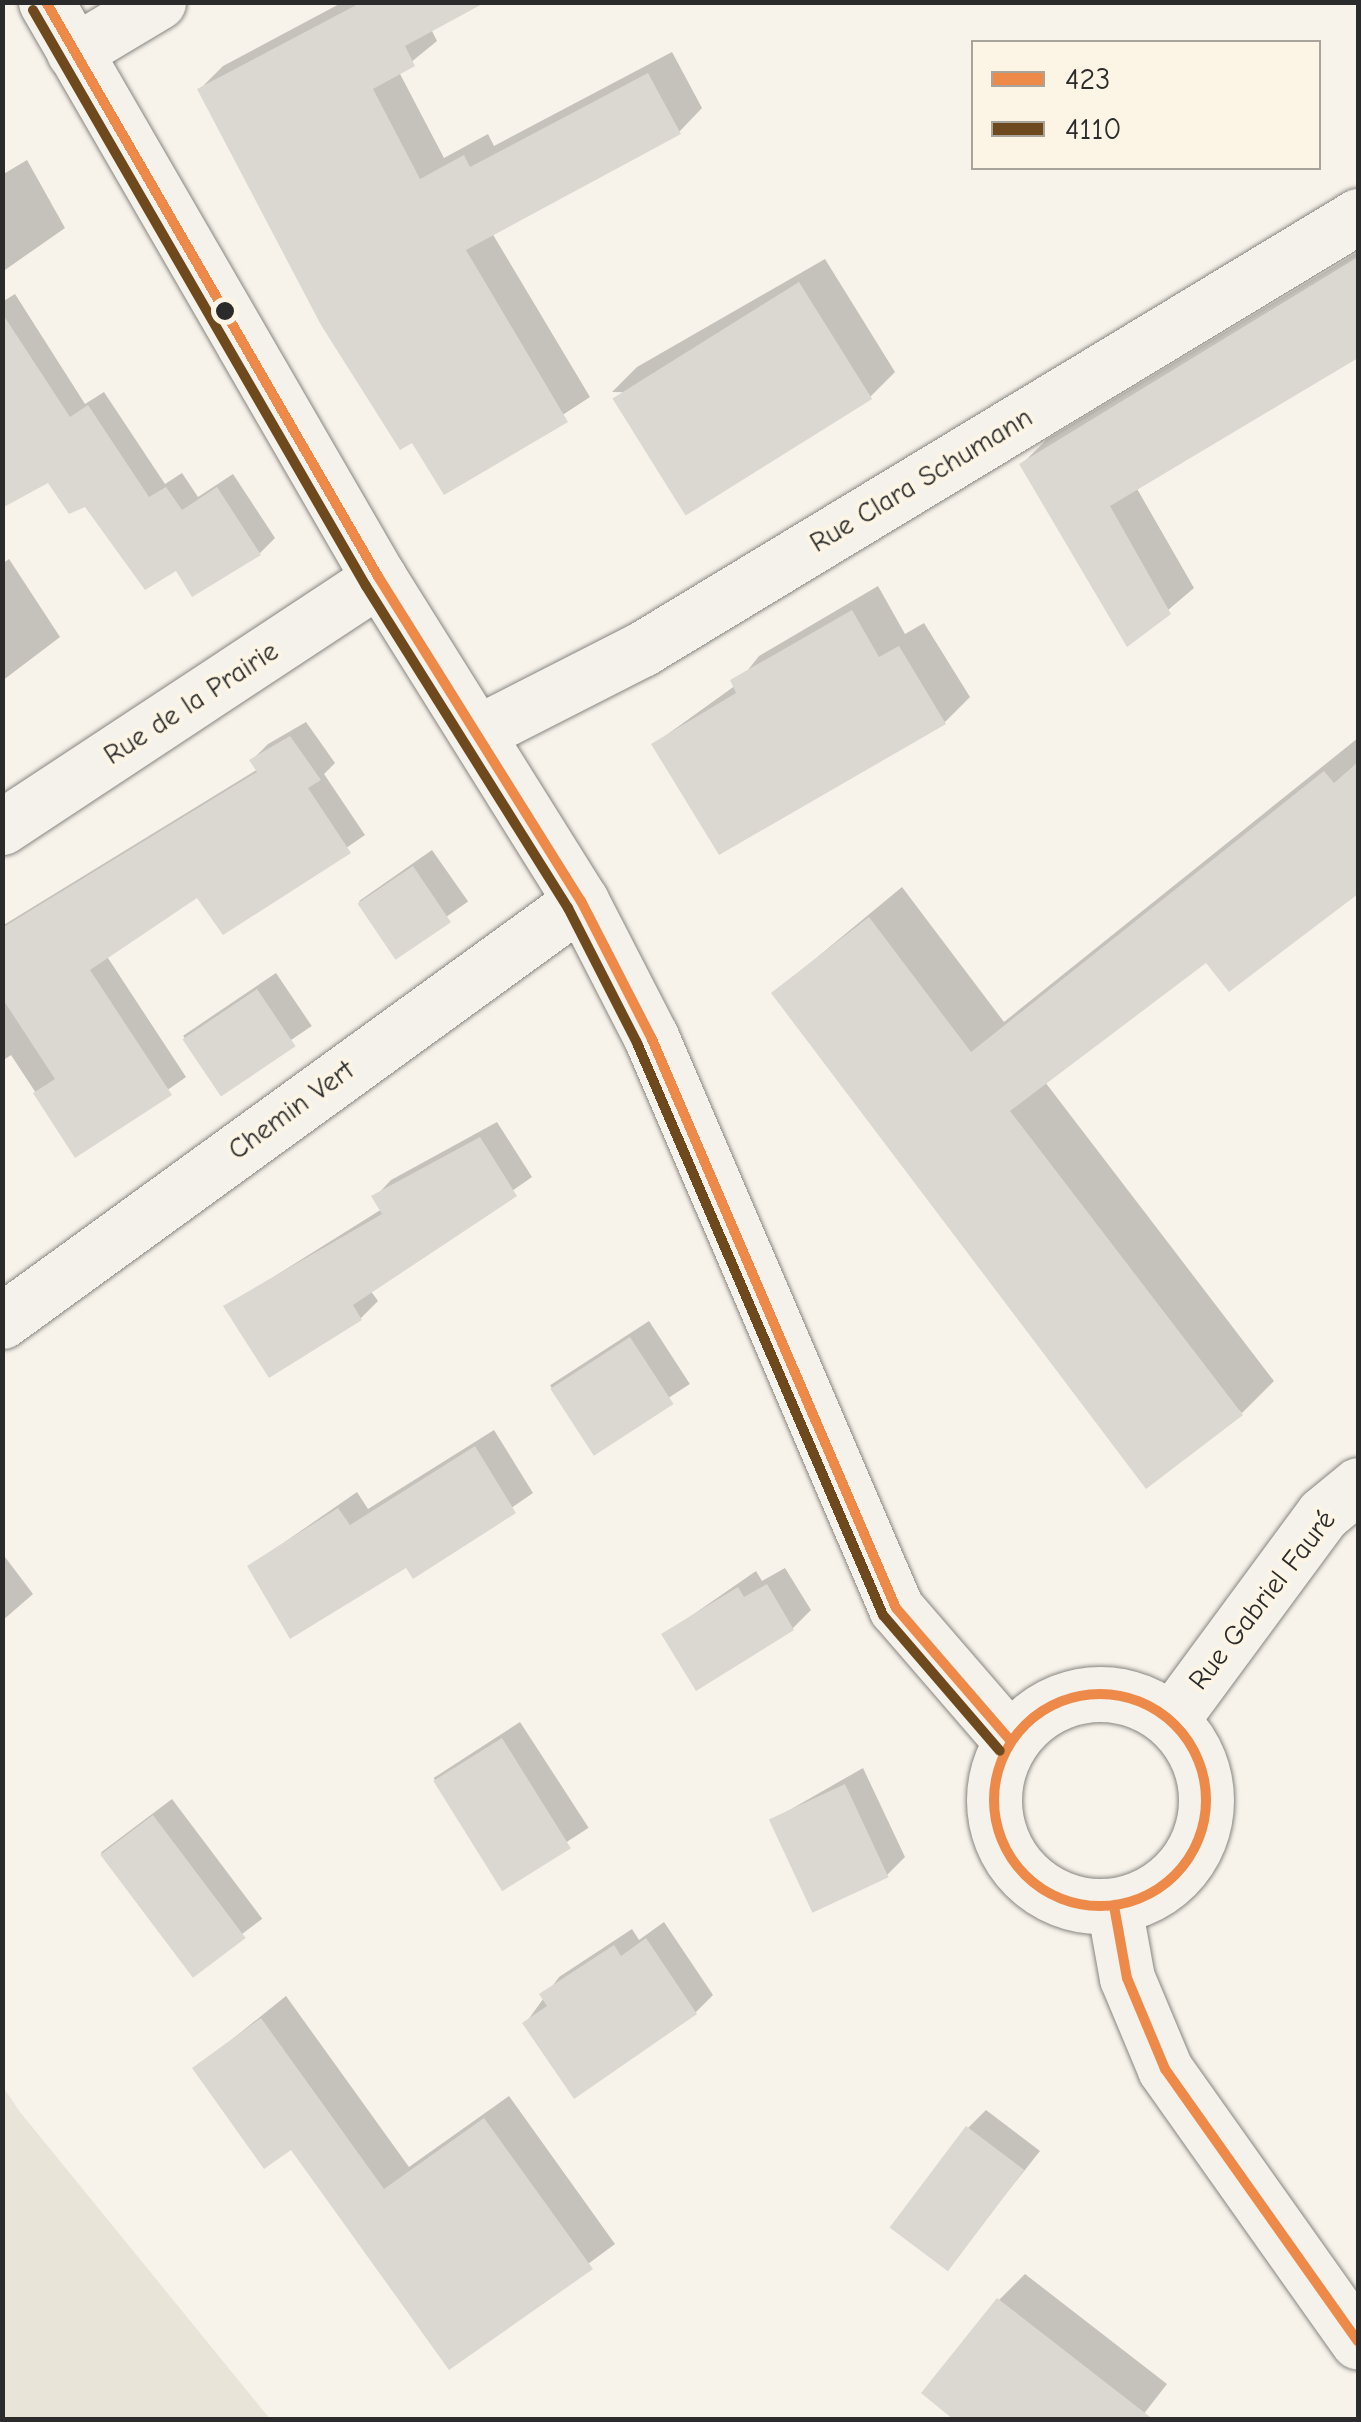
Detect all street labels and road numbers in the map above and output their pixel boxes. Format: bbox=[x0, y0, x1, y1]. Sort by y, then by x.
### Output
street label: Rue Clara Schumann bbox=[804, 400, 1038, 560]
street label: Rue de la Prairie bbox=[98, 634, 284, 772]
street label: Chemin Vert bbox=[222, 1053, 360, 1167]
street label: Rue Gabriel Fauré bbox=[1182, 1504, 1342, 1696]

